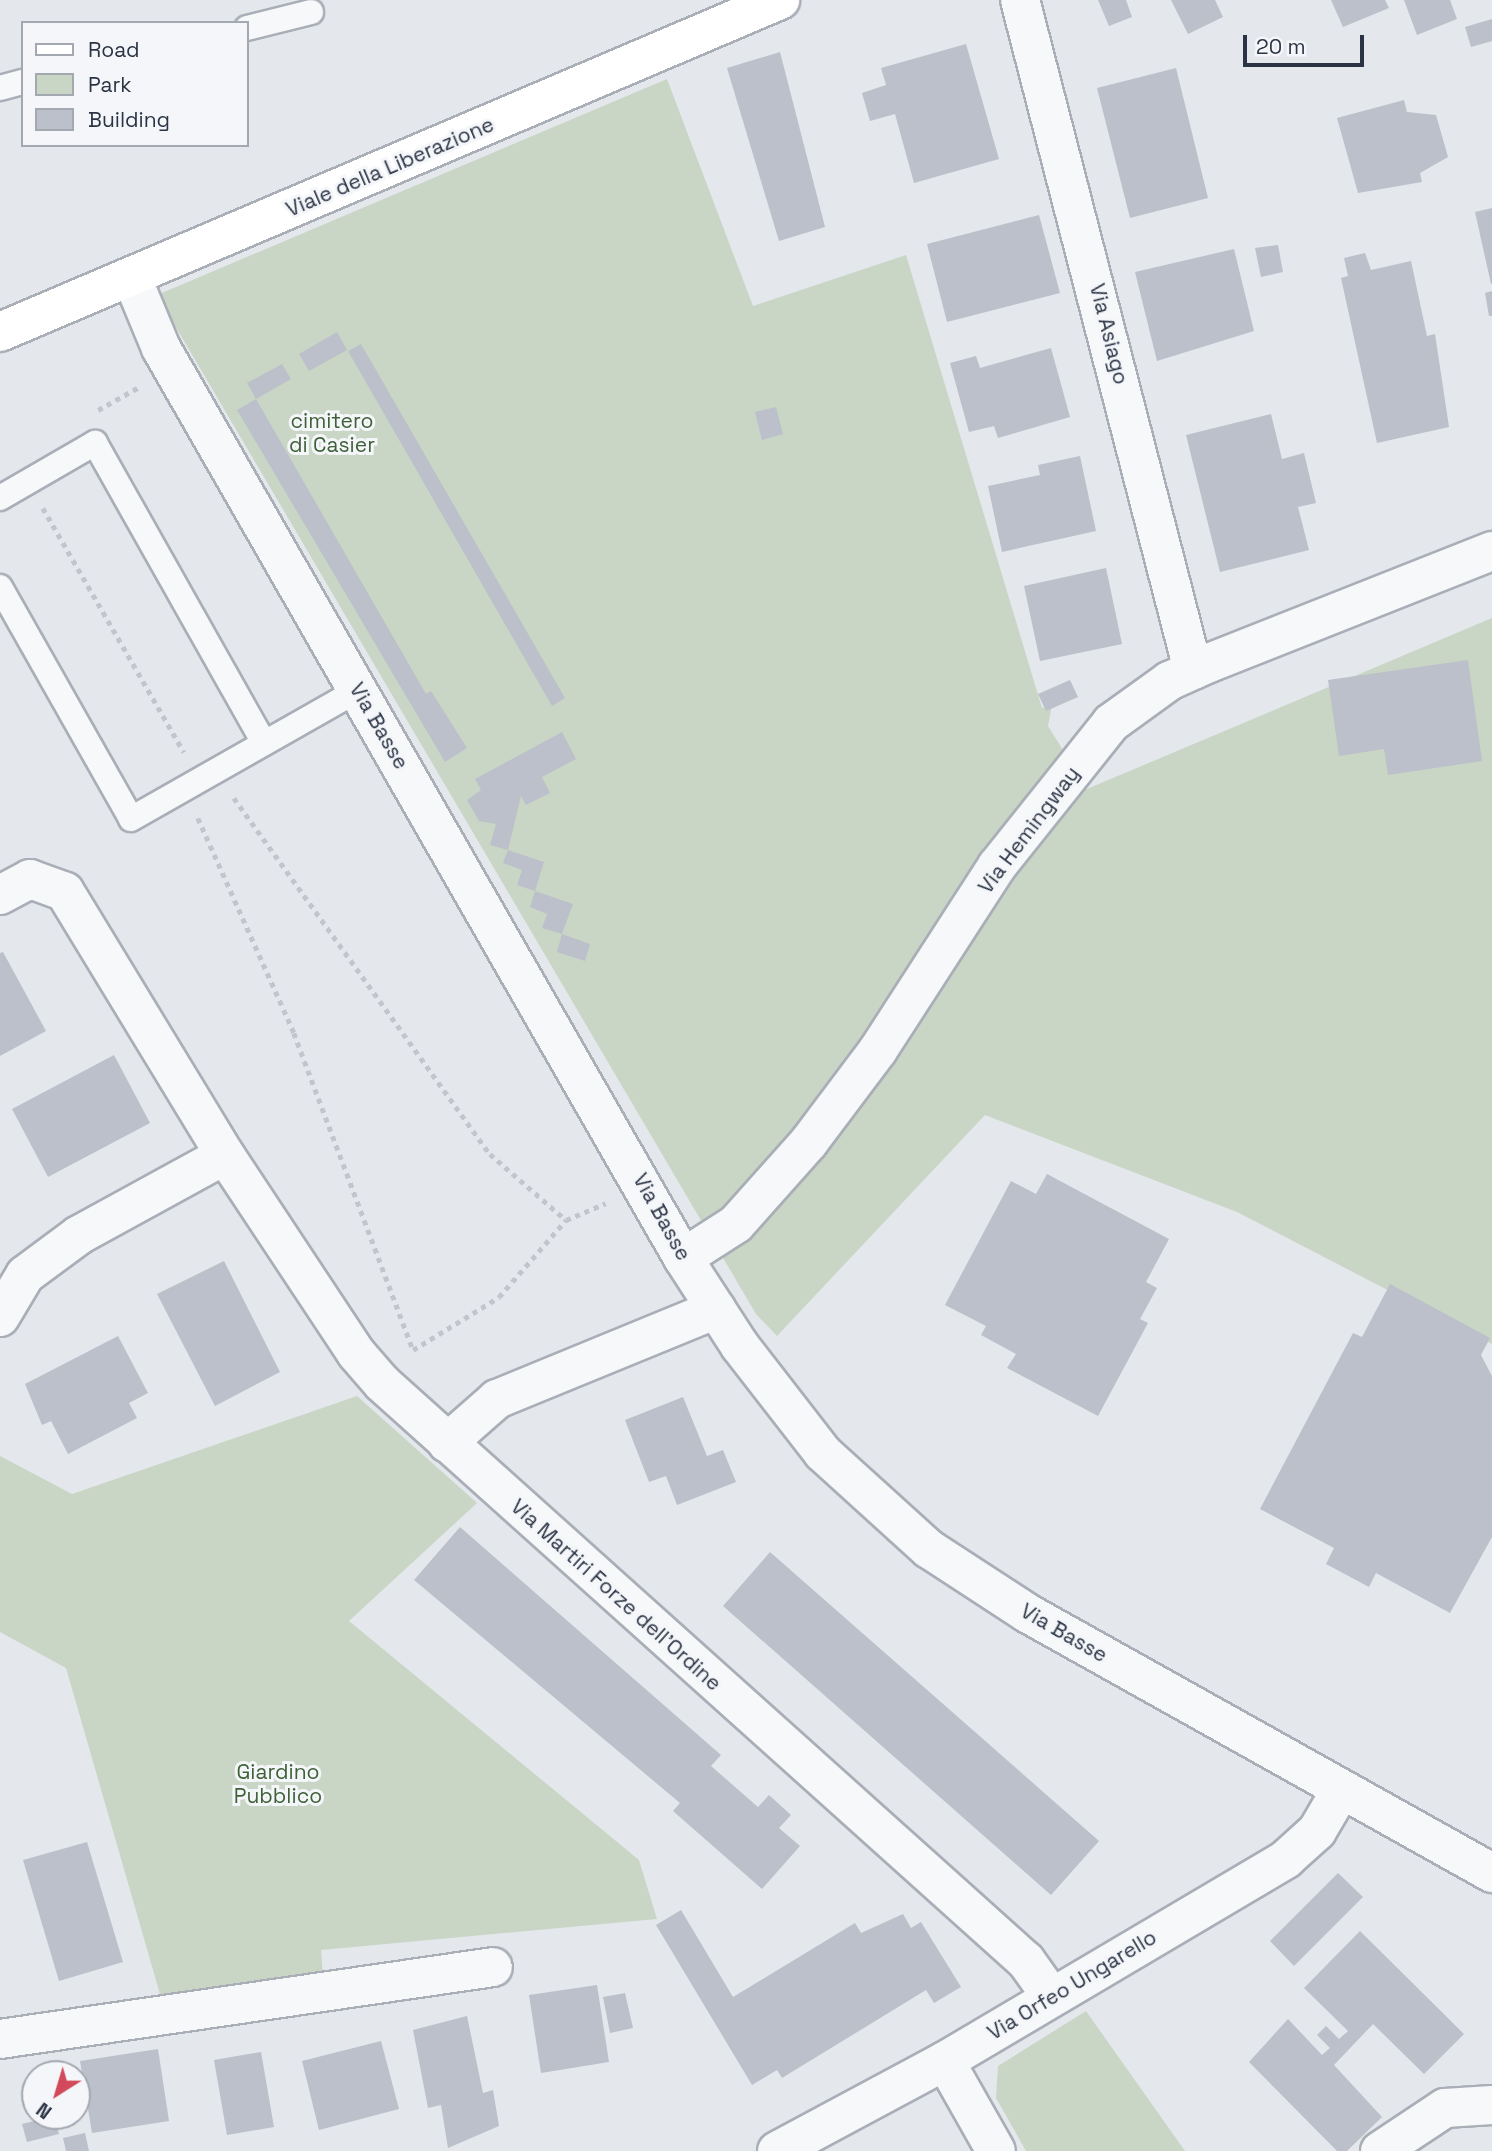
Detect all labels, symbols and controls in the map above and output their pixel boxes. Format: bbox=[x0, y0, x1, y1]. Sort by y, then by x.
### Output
legend bbox=[21, 21, 248, 147]
scale bar bbox=[1247, 21, 1368, 65]
text: 20 m bbox=[1256, 33, 1306, 60]
text: Road bbox=[88, 36, 140, 63]
text: Park bbox=[88, 71, 132, 98]
text: Building bbox=[88, 106, 170, 133]
street label: Viale della Liberazione bbox=[282, 112, 498, 222]
street label: Via Asiago bbox=[1084, 281, 1134, 387]
park label: cimitero di Casier bbox=[289, 408, 375, 458]
street label: Via Basse bbox=[344, 678, 414, 774]
street label: Via Hemingway bbox=[973, 761, 1085, 899]
street label: Via Basse bbox=[628, 1169, 696, 1265]
street label: Via Martiri Forze dell'Ordine bbox=[506, 1494, 726, 1696]
street label: Via Basse bbox=[1016, 1598, 1112, 1668]
park label: Giardino Pubblico bbox=[234, 1759, 322, 1809]
street label: Via Orfeo Ungarello bbox=[983, 1925, 1161, 2045]
north arrow bbox=[21, 2060, 91, 2130]
text: N bbox=[32, 2097, 57, 2124]

